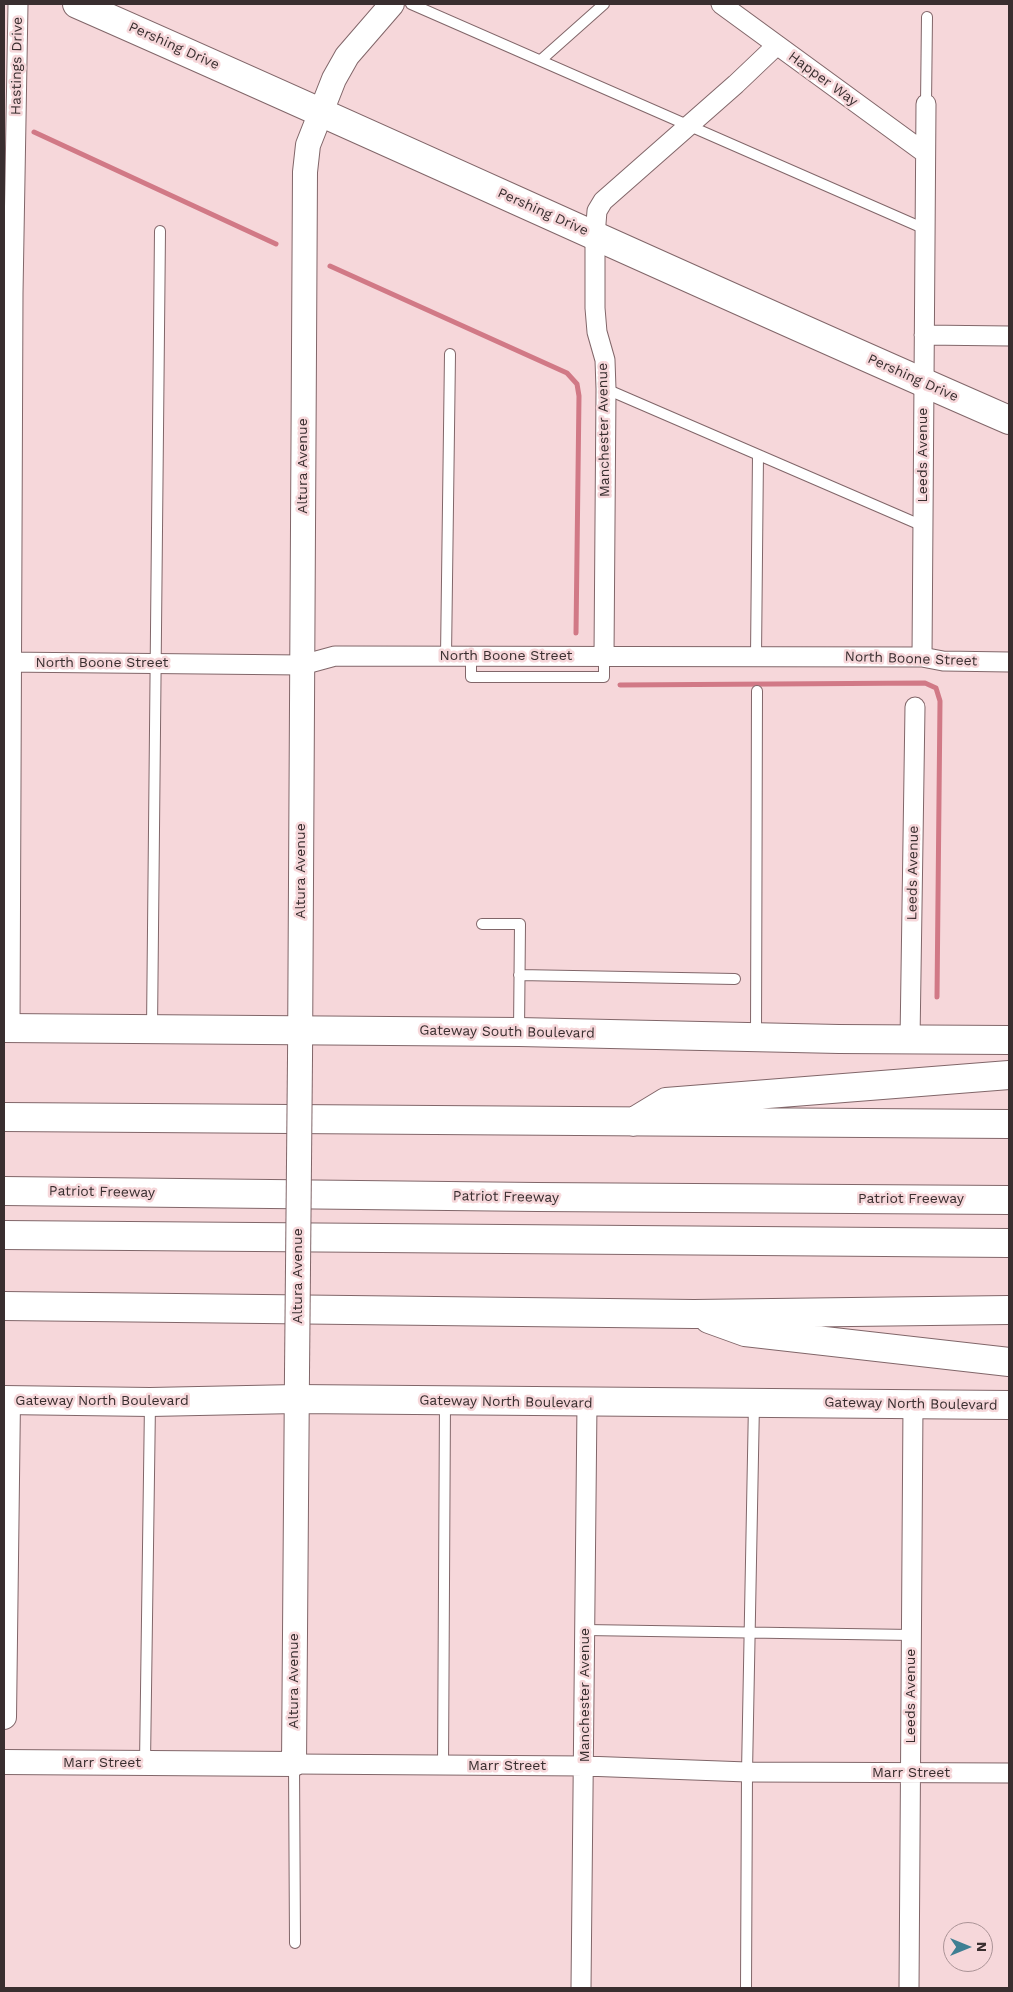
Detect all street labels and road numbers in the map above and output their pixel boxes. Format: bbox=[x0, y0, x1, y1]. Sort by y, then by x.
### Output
street label: Hastings Drive bbox=[8, 17, 26, 115]
street label: Pershing Drive bbox=[126, 19, 222, 73]
street label: Happer Way bbox=[785, 48, 861, 110]
street label: Pershing Drive bbox=[495, 185, 591, 239]
street label: Pershing Drive bbox=[865, 351, 961, 405]
street label: Manchester Avenue bbox=[594, 363, 614, 497]
street label: Leeds Avenue bbox=[915, 408, 931, 502]
street label: Altura Avenue bbox=[295, 418, 311, 514]
street label: North Boone Street bbox=[440, 648, 572, 664]
street label: North Boone Street bbox=[844, 648, 978, 670]
street label: North Boone Street bbox=[36, 655, 168, 671]
street label: Altura Avenue bbox=[293, 823, 309, 919]
street label: Leeds Avenue bbox=[904, 825, 922, 921]
street label: Gateway South Boulevard bbox=[419, 1022, 595, 1042]
street label: Patriot Freeway bbox=[49, 1183, 155, 1201]
street label: Patriot Freeway bbox=[453, 1188, 559, 1206]
street label: Patriot Freeway bbox=[858, 1191, 964, 1207]
street label: Altura Avenue bbox=[290, 1228, 306, 1324]
street label: Gateway North Boulevard bbox=[419, 1392, 593, 1412]
street label: Gateway North Boulevard bbox=[15, 1393, 189, 1409]
street label: Gateway North Boulevard bbox=[824, 1394, 998, 1414]
street label: Manchester Avenue bbox=[577, 1628, 593, 1762]
street label: Altura Avenue bbox=[286, 1633, 302, 1729]
street label: Leeds Avenue bbox=[903, 1649, 919, 1743]
street label: Marr Street bbox=[63, 1755, 141, 1771]
street label: Marr Street bbox=[468, 1758, 546, 1774]
street label: Marr Street bbox=[872, 1765, 950, 1781]

